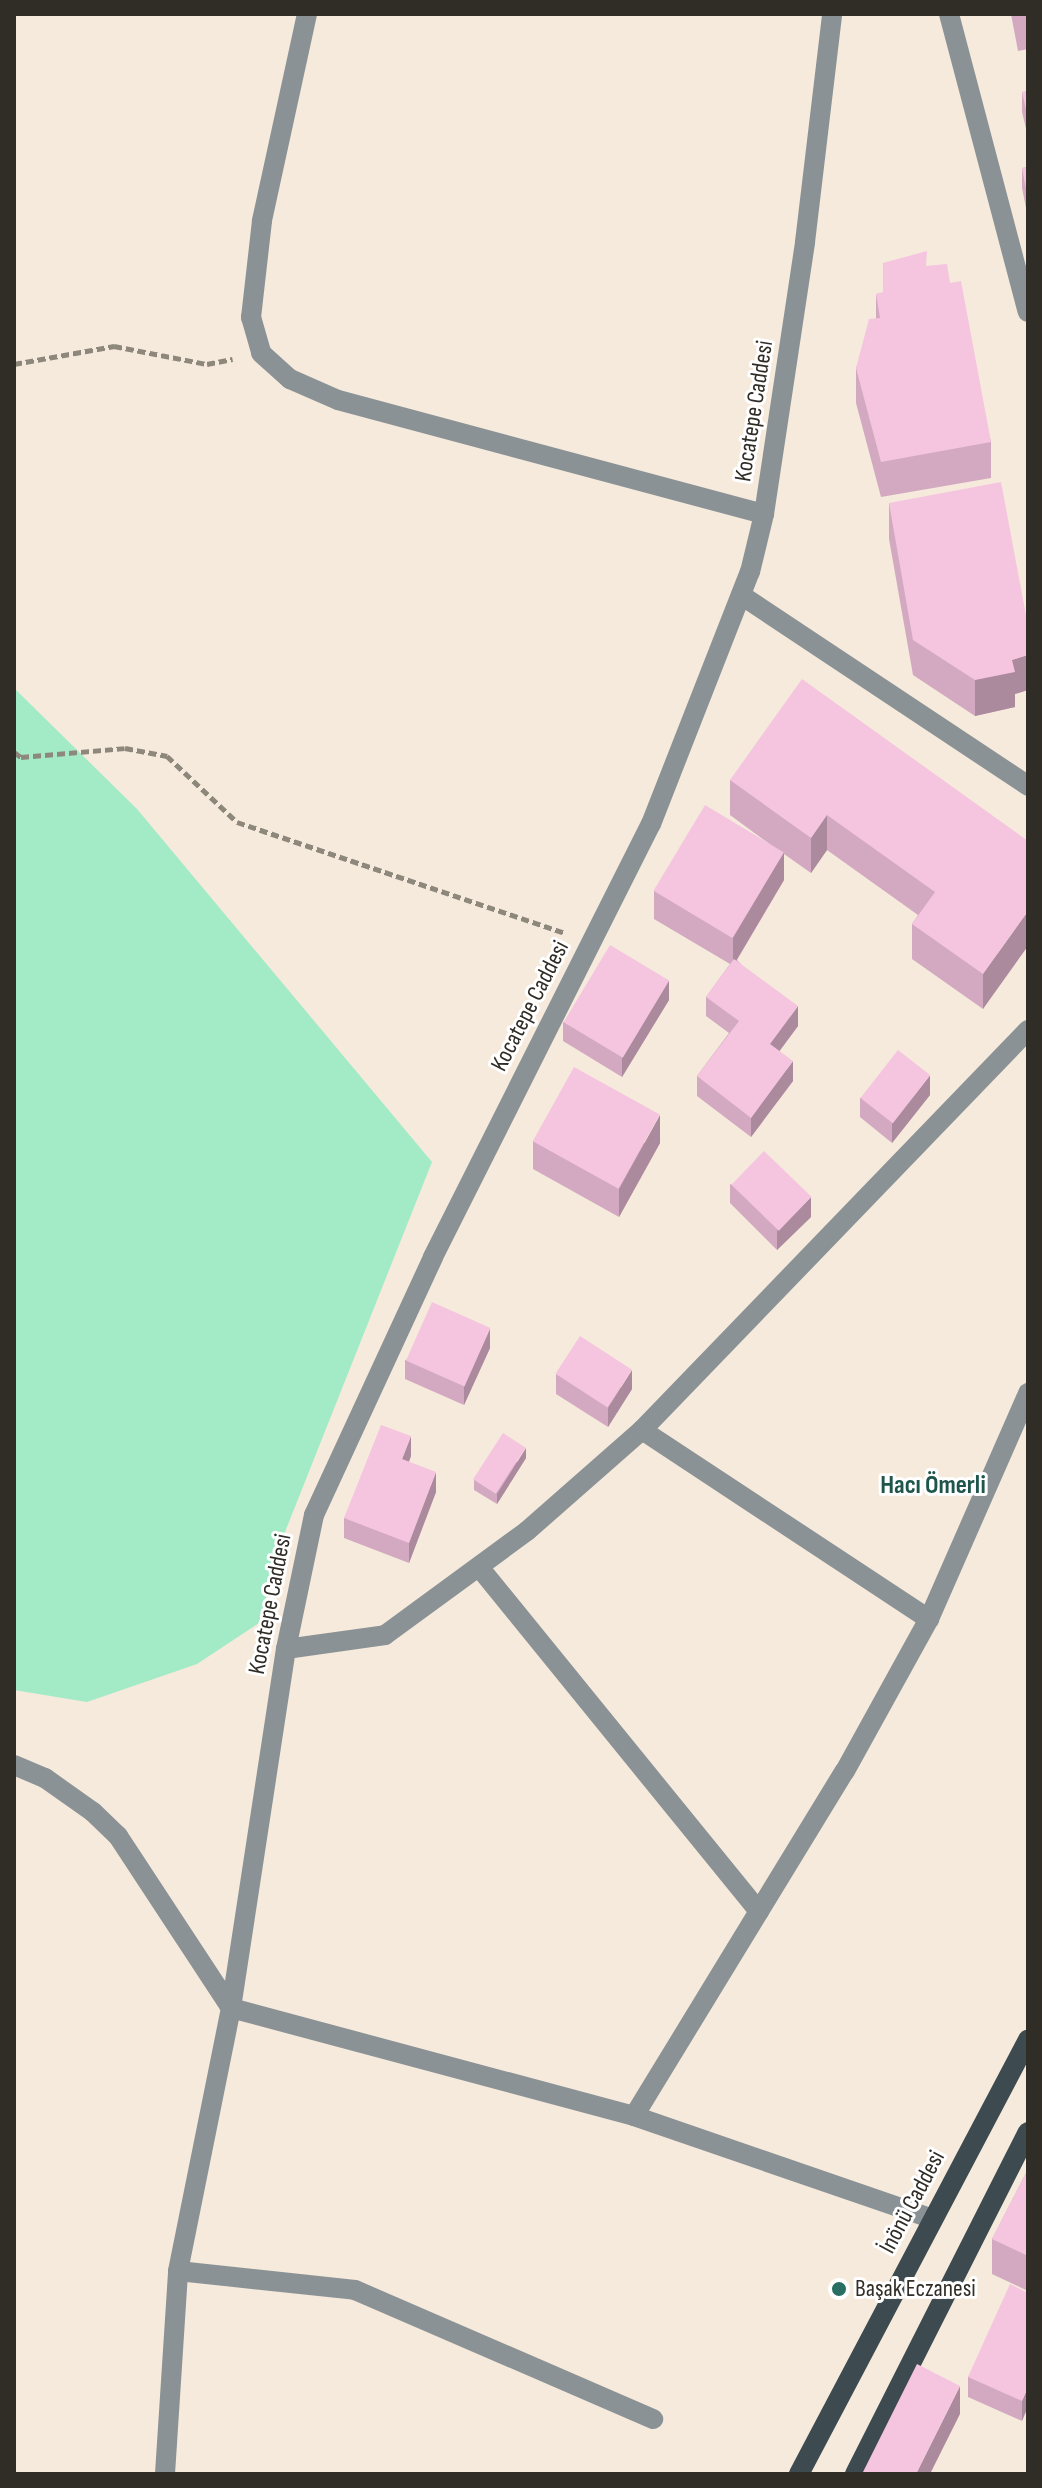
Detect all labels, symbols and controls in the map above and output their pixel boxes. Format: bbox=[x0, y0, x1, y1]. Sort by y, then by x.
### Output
street label: Kocatepe Caddesi bbox=[729, 338, 779, 484]
street label: Kocatepe Caddesi bbox=[485, 936, 575, 1076]
district label: Hacı Ömerli bbox=[880, 1470, 986, 1502]
street label: Kocatepe Caddesi bbox=[242, 1531, 298, 1677]
street label: İnönü Caddesi bbox=[873, 2146, 951, 2258]
place label: Başak Eczanesi bbox=[855, 2275, 976, 2303]
marker: Başak Eczanesi bbox=[830, 2280, 848, 2298]

